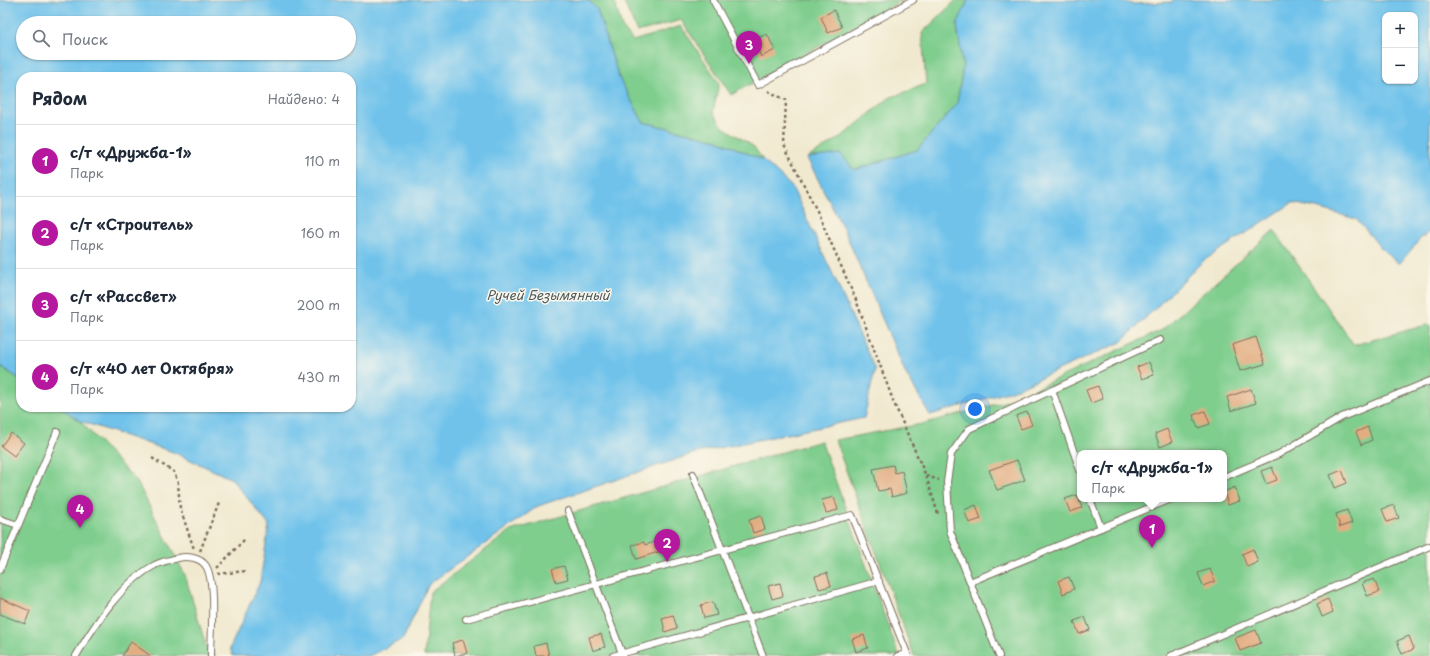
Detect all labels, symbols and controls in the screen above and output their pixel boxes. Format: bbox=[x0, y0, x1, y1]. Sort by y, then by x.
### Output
map controls bbox=[1382, 12, 1418, 84]
button: + bbox=[1382, 12, 1418, 48]
search box bbox=[16, 16, 356, 60]
icon: search bbox=[30, 27, 52, 49]
text: Поиск bbox=[62, 27, 108, 50]
pin: 3 bbox=[736, 31, 762, 64]
button: − bbox=[1382, 48, 1418, 84]
text: Рядом bbox=[32, 85, 87, 111]
text: Найдено: 4 bbox=[268, 89, 340, 108]
text: с/т «Дружба-1» bbox=[70, 140, 192, 163]
text: 1 bbox=[42, 151, 48, 170]
text: 110 m bbox=[305, 151, 340, 170]
text: Парк bbox=[70, 163, 104, 182]
text: с/т «Строитель» bbox=[70, 212, 193, 235]
text: 2 bbox=[40, 223, 50, 242]
text: 160 m bbox=[301, 223, 340, 242]
text: Парк bbox=[70, 235, 104, 254]
text: с/т «Рассвет» bbox=[70, 284, 177, 307]
water label: Ручей Безымянный bbox=[486, 285, 611, 304]
text: 3 bbox=[41, 295, 49, 314]
text: 200 m bbox=[297, 295, 340, 314]
text: Парк bbox=[70, 307, 104, 326]
text: с/т «40 лет Октября» bbox=[70, 356, 234, 379]
text: 4 bbox=[41, 367, 49, 386]
text: 430 m bbox=[298, 367, 340, 386]
text: Парк bbox=[70, 379, 104, 398]
your location bbox=[965, 399, 985, 419]
popup bbox=[1077, 450, 1227, 502]
text: с/т «Дружба-1» bbox=[1091, 455, 1213, 478]
text: Парк bbox=[1091, 478, 1125, 497]
pin: 4 bbox=[67, 495, 93, 528]
pin: 1 bbox=[1139, 515, 1165, 548]
pin: 2 bbox=[654, 529, 680, 562]

